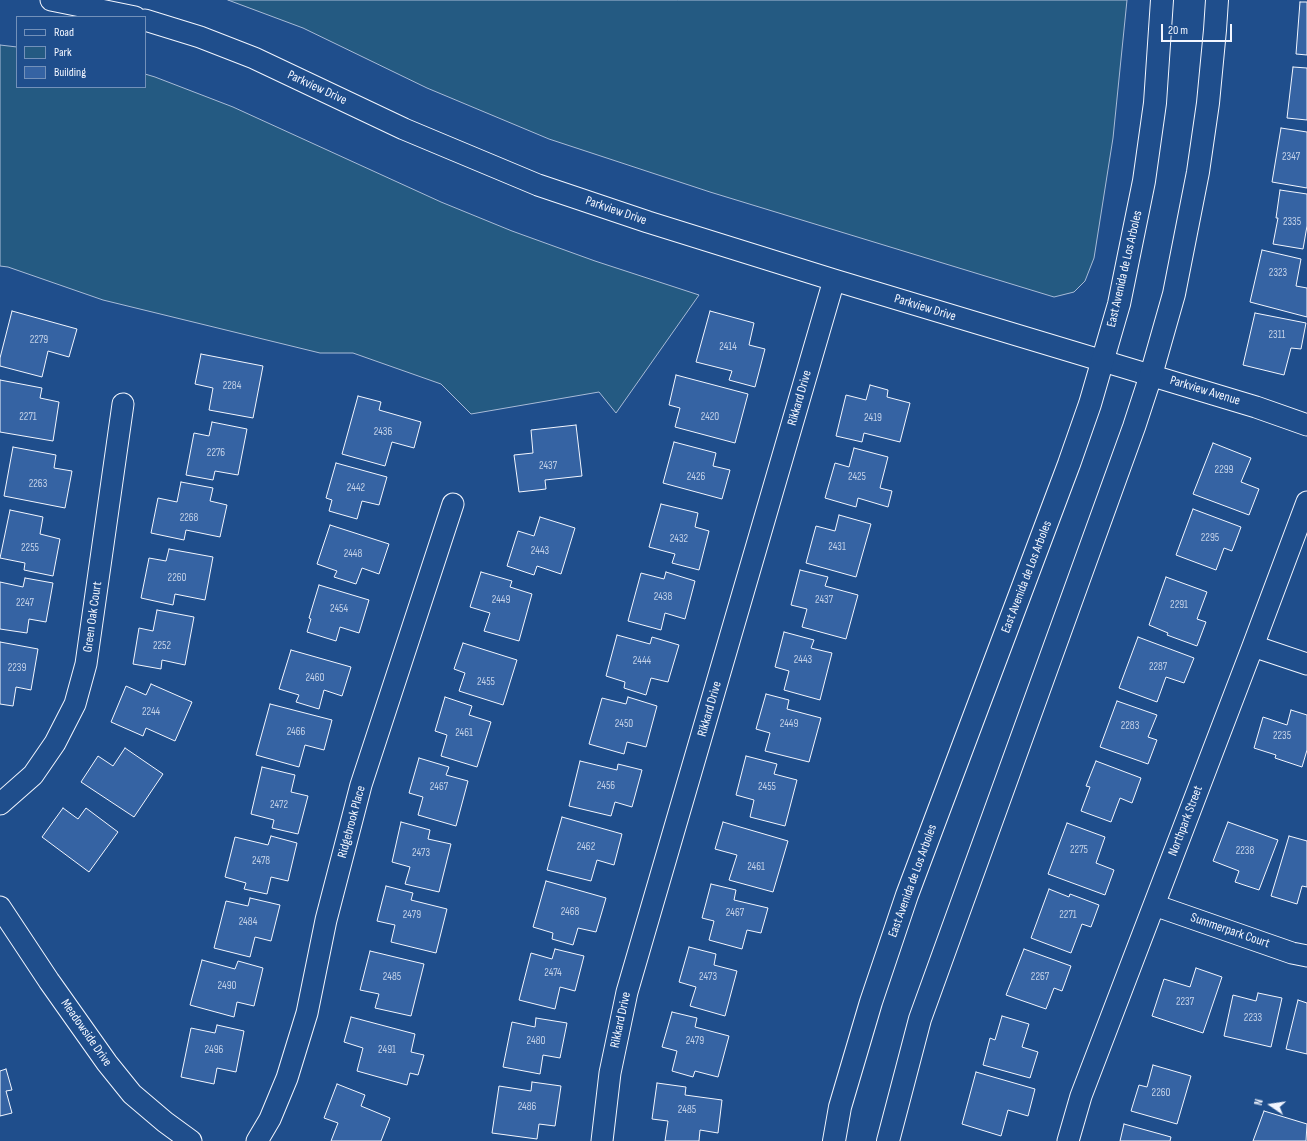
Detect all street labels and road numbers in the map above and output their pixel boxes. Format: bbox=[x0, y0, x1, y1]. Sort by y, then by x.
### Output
street label: Parkview Drive bbox=[285, 67, 349, 109]
street label: Parkview Drive bbox=[583, 193, 649, 229]
street label: East Avenida de Los Arboles bbox=[1104, 209, 1146, 329]
street label: Parkview Drive bbox=[892, 291, 958, 325]
street label: Rikkard Drive bbox=[785, 368, 815, 428]
street label: Parkview Avenue bbox=[1168, 373, 1242, 409]
street label: East Avenida de Los Arboles bbox=[998, 519, 1056, 635]
street label: Green Oak Court bbox=[80, 581, 106, 653]
street label: Rikkard Drive bbox=[695, 679, 725, 739]
street label: Ridgebrook Place bbox=[335, 784, 369, 860]
street label: Northpark Street bbox=[1165, 784, 1207, 858]
street label: East Avenida de Los Arboles bbox=[885, 822, 941, 940]
street label: Summerpark Court bbox=[1188, 910, 1272, 952]
street label: Rikkard Drive bbox=[607, 990, 635, 1050]
street label: Meadowside Drive bbox=[57, 996, 115, 1070]

